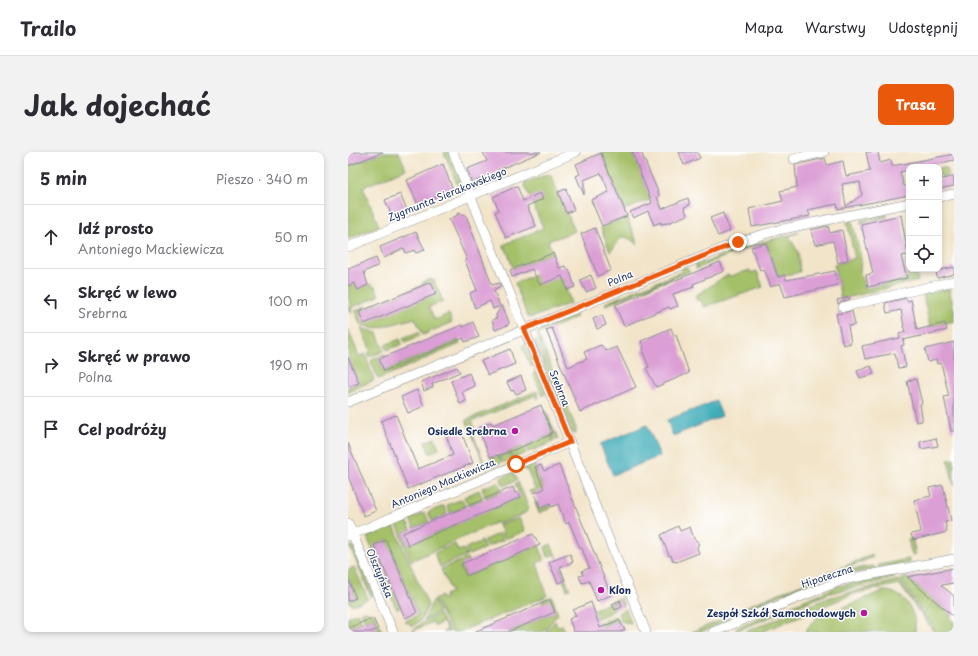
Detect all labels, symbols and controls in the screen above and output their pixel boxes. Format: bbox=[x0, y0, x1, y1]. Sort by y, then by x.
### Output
text: Trailo bbox=[20, 14, 76, 42]
text: Mapa bbox=[745, 17, 783, 38]
text: Warstwy bbox=[805, 17, 866, 38]
text: Udostępnij bbox=[888, 17, 958, 38]
text: Jak dojechać bbox=[24, 83, 211, 126]
button: Trasa bbox=[878, 84, 954, 125]
street label: Zygmunta Sierakowskiego bbox=[385, 163, 509, 225]
map controls bbox=[906, 164, 942, 272]
button: + bbox=[906, 164, 942, 200]
text: 5 min bbox=[40, 165, 87, 191]
text: Pieszo · 340 m bbox=[216, 169, 308, 188]
button: − bbox=[906, 200, 942, 236]
text: Idź prosto bbox=[78, 216, 153, 239]
icon: ahead bbox=[40, 226, 62, 248]
text: 50 m bbox=[274, 227, 308, 246]
route end bbox=[729, 233, 747, 251]
button: locate bbox=[906, 236, 942, 272]
text: Antoniego Mackiewicza bbox=[78, 239, 224, 258]
street label: Polna bbox=[605, 265, 636, 289]
text: Skręć w lewo bbox=[78, 280, 177, 303]
icon: left bbox=[40, 290, 62, 312]
text: 100 m bbox=[268, 291, 308, 310]
text: Srebrna bbox=[78, 303, 127, 322]
text: Skręć w prawo bbox=[78, 344, 191, 367]
icon: right bbox=[40, 354, 62, 376]
text: 190 m bbox=[269, 355, 308, 374]
text: Polna bbox=[78, 367, 112, 386]
street label: Srebrna bbox=[546, 367, 575, 409]
text: Cel podróży bbox=[78, 417, 166, 440]
icon: arrive bbox=[40, 418, 62, 440]
place label: Osiedle Srebrna bbox=[427, 423, 507, 438]
marker: Osiedle Srebrna bbox=[510, 426, 520, 436]
street label: Antoniego Mackiewicza bbox=[388, 453, 498, 511]
route start bbox=[507, 455, 525, 473]
street label: Olsztyńska bbox=[363, 546, 398, 601]
street label: Hipoteczna bbox=[799, 560, 855, 591]
place label: Klon bbox=[609, 582, 631, 597]
marker: Klon bbox=[596, 585, 606, 595]
place label: Zespół Szkół Samochodowych bbox=[707, 605, 856, 620]
marker: Zespół Szkół Samochodowych bbox=[859, 608, 869, 618]

